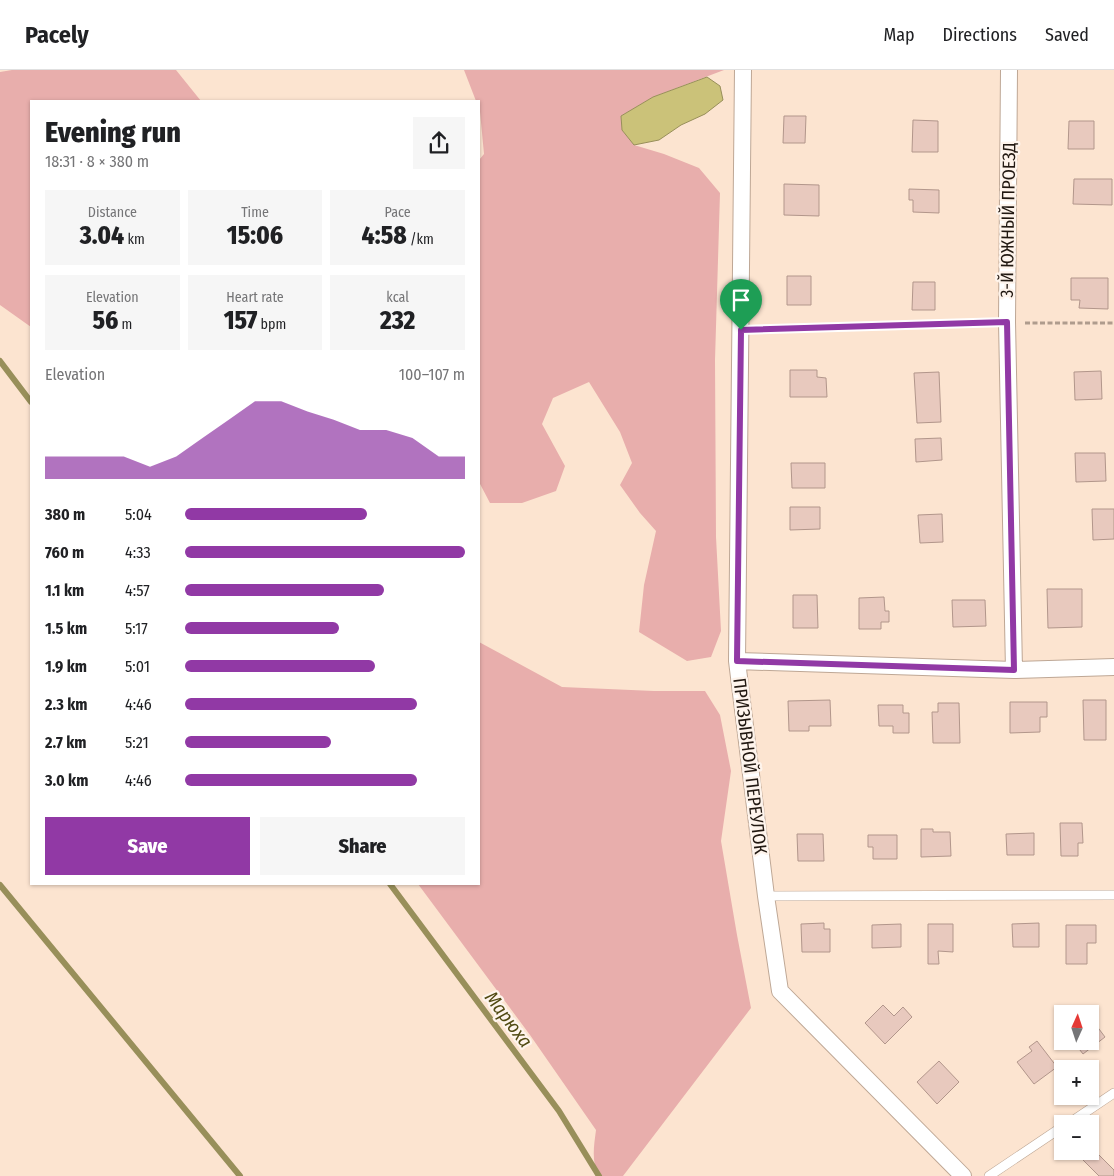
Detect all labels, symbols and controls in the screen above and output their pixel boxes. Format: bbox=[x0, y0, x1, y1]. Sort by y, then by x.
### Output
text: Pacely bbox=[25, 21, 89, 49]
text: Map bbox=[883, 24, 915, 46]
text: Directions bbox=[943, 24, 1017, 46]
text: Saved bbox=[1045, 24, 1089, 46]
text: Evening run bbox=[45, 116, 181, 149]
button: share bbox=[413, 117, 465, 169]
street label: 3-Й ЮЖНЫЙ ПРОЕЗД bbox=[996, 142, 1020, 298]
text: 18:31 · 8 × 380 m bbox=[45, 152, 149, 171]
text: Distance bbox=[88, 204, 137, 221]
text: Time bbox=[241, 204, 269, 221]
text: Pace bbox=[385, 204, 411, 221]
text: 3.04 bbox=[80, 221, 124, 251]
text: 15:06 bbox=[227, 221, 283, 251]
text: 4:58 bbox=[362, 221, 407, 251]
text: km bbox=[124, 231, 145, 248]
text: /km bbox=[407, 231, 434, 248]
pin bbox=[720, 279, 762, 330]
icon: arrive bbox=[727, 286, 755, 314]
text: Elevation bbox=[86, 289, 139, 306]
text: Heart rate bbox=[226, 289, 284, 306]
text: kcal bbox=[386, 289, 409, 306]
text: 56 bbox=[92, 306, 118, 336]
text: 157 bbox=[224, 306, 257, 336]
text: 232 bbox=[380, 306, 415, 336]
text: m bbox=[118, 316, 132, 333]
text: bpm bbox=[257, 316, 286, 333]
text: Elevation bbox=[45, 365, 105, 384]
text: 100–107 m bbox=[399, 365, 465, 384]
text: 380 m bbox=[45, 505, 85, 524]
text: 5:04 bbox=[125, 505, 152, 524]
text: 760 m bbox=[45, 543, 84, 562]
text: 4:33 bbox=[125, 543, 151, 562]
text: 1.1 km bbox=[45, 581, 84, 600]
text: 4:57 bbox=[125, 581, 150, 600]
text: 1.5 km bbox=[45, 619, 87, 638]
text: 5:17 bbox=[125, 619, 148, 638]
text: 1.9 km bbox=[45, 657, 87, 676]
text: 5:01 bbox=[125, 657, 150, 676]
street label: ПРИЗЫВНОЙ ПЕРЕУЛОК bbox=[728, 677, 772, 856]
text: 2.3 km bbox=[45, 695, 88, 714]
text: 4:46 bbox=[125, 695, 152, 714]
text: 2.7 km bbox=[45, 733, 87, 752]
text: 5:21 bbox=[125, 733, 149, 752]
text: 3.0 km bbox=[45, 771, 88, 790]
text: 4:46 bbox=[125, 771, 152, 790]
button: Save bbox=[45, 817, 250, 875]
button: Share bbox=[260, 817, 465, 875]
water label: Марюха bbox=[480, 987, 537, 1052]
north arrow bbox=[1054, 1005, 1099, 1050]
map controls bbox=[1054, 1005, 1099, 1160]
button: + bbox=[1054, 1060, 1099, 1105]
button: − bbox=[1054, 1115, 1099, 1160]

